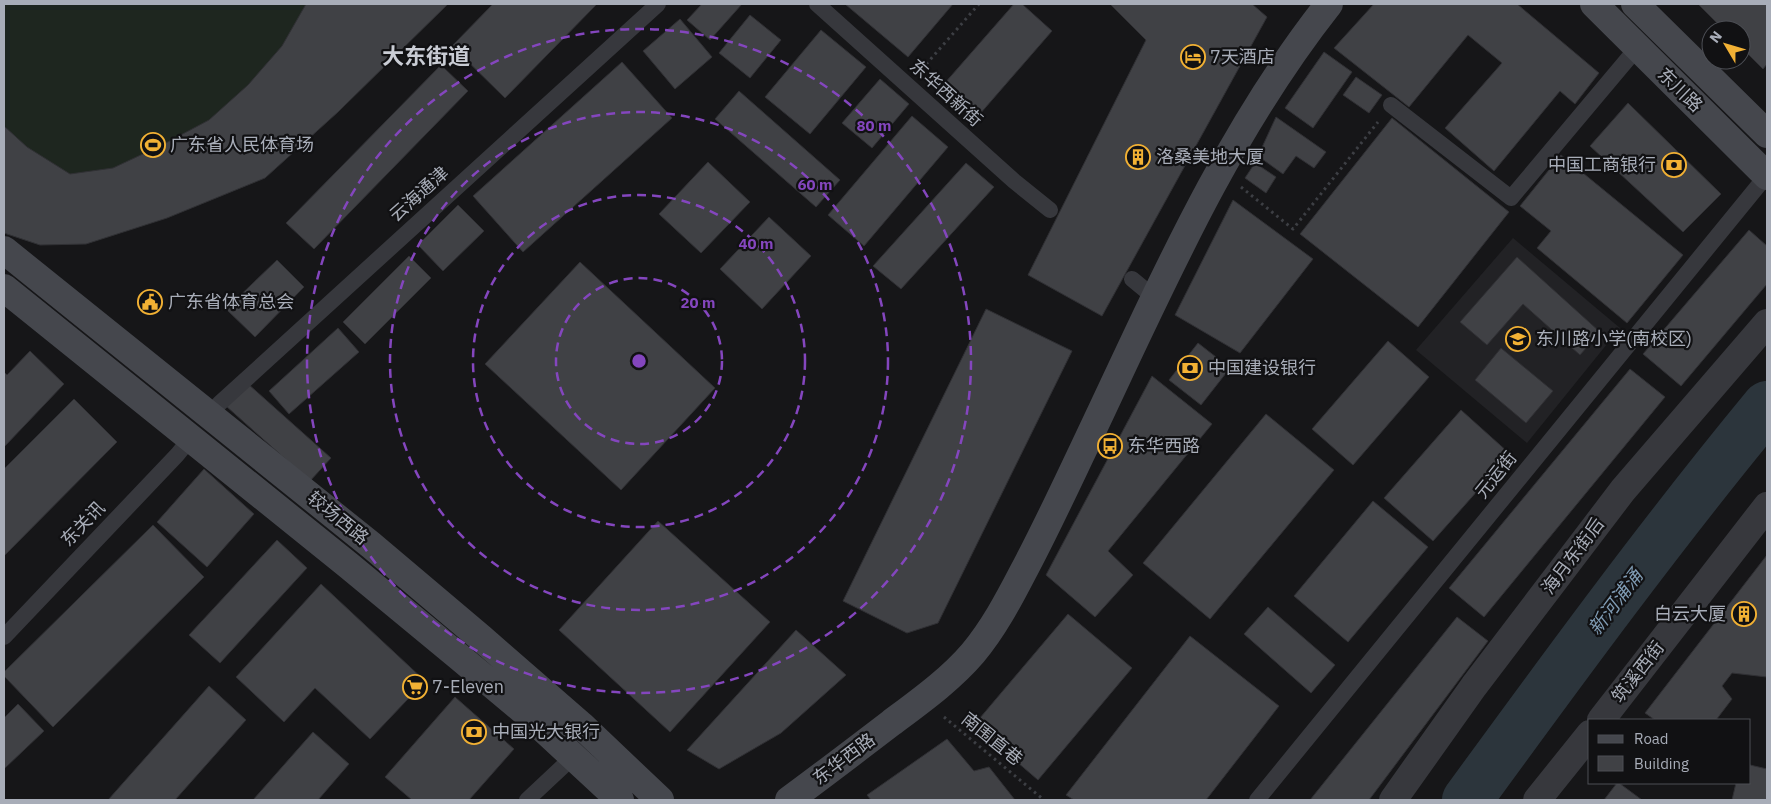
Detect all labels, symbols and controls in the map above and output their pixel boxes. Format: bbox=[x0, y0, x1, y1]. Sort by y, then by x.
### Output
north arrow bbox=[1701, 20, 1751, 70]
text: N bbox=[1706, 27, 1726, 47]
district label: 大东街道 bbox=[382, 41, 470, 70]
hotel icon: 7天酒店 bbox=[1180, 44, 1206, 70]
place label: 7天酒店 bbox=[1210, 45, 1275, 68]
street label: 东华西新街 bbox=[905, 54, 987, 131]
street label: 东川路 bbox=[1653, 63, 1708, 117]
text: 80 m bbox=[857, 116, 891, 135]
sports icon: 广东省人民体育场 bbox=[140, 132, 166, 158]
place label: 广东省人民体育场 bbox=[170, 133, 314, 156]
building icon: 洛桑美地大厦 bbox=[1125, 144, 1151, 170]
place label: 洛桑美地大厦 bbox=[1156, 145, 1264, 168]
bank icon: 中国工商银行 bbox=[1661, 152, 1687, 178]
place label: 中国工商银行 bbox=[1548, 153, 1656, 176]
street label: 云海通津 bbox=[384, 161, 453, 226]
text: 60 m bbox=[798, 175, 832, 194]
text: 40 m bbox=[739, 234, 773, 253]
public building icon: 广东省体育总会 bbox=[137, 289, 163, 315]
place label: 广东省体育总会 bbox=[168, 290, 294, 313]
text: 20 m bbox=[681, 293, 715, 312]
school or university icon: 东川路小学(南校区) bbox=[1505, 326, 1531, 352]
place label: 东川路小学(南校区) bbox=[1536, 327, 1692, 350]
centre of rings bbox=[630, 352, 648, 370]
bank icon: 中国建设银行 bbox=[1177, 355, 1203, 381]
place label: 中国建设银行 bbox=[1208, 356, 1316, 379]
bus stop icon: 东华西路 bbox=[1097, 433, 1123, 459]
place label: 东华西路 bbox=[1128, 434, 1200, 457]
street label: 元运街 bbox=[1470, 446, 1522, 503]
street label: 较场西路 bbox=[303, 486, 374, 549]
street label: 东关讯 bbox=[56, 496, 110, 551]
street label: 海月东街后 bbox=[1536, 513, 1609, 599]
water label: 新河浦涌 bbox=[1583, 563, 1649, 640]
building icon: 白云大厦 bbox=[1731, 601, 1757, 627]
place label: 白云大厦 bbox=[1654, 602, 1726, 625]
street label: 筑溪西街 bbox=[1606, 636, 1669, 707]
supermarket icon: 7-Eleven bbox=[402, 674, 428, 700]
place label: 7-Eleven bbox=[432, 675, 504, 698]
street label: 南围直巷 bbox=[957, 707, 1028, 770]
bank icon: 中国光大银行 bbox=[461, 719, 487, 745]
legend bbox=[1588, 719, 1751, 784]
place label: 中国光大银行 bbox=[492, 720, 600, 743]
street label: 东华西路 bbox=[808, 728, 879, 789]
text: Road bbox=[1634, 729, 1669, 748]
text: Building bbox=[1634, 754, 1689, 773]

